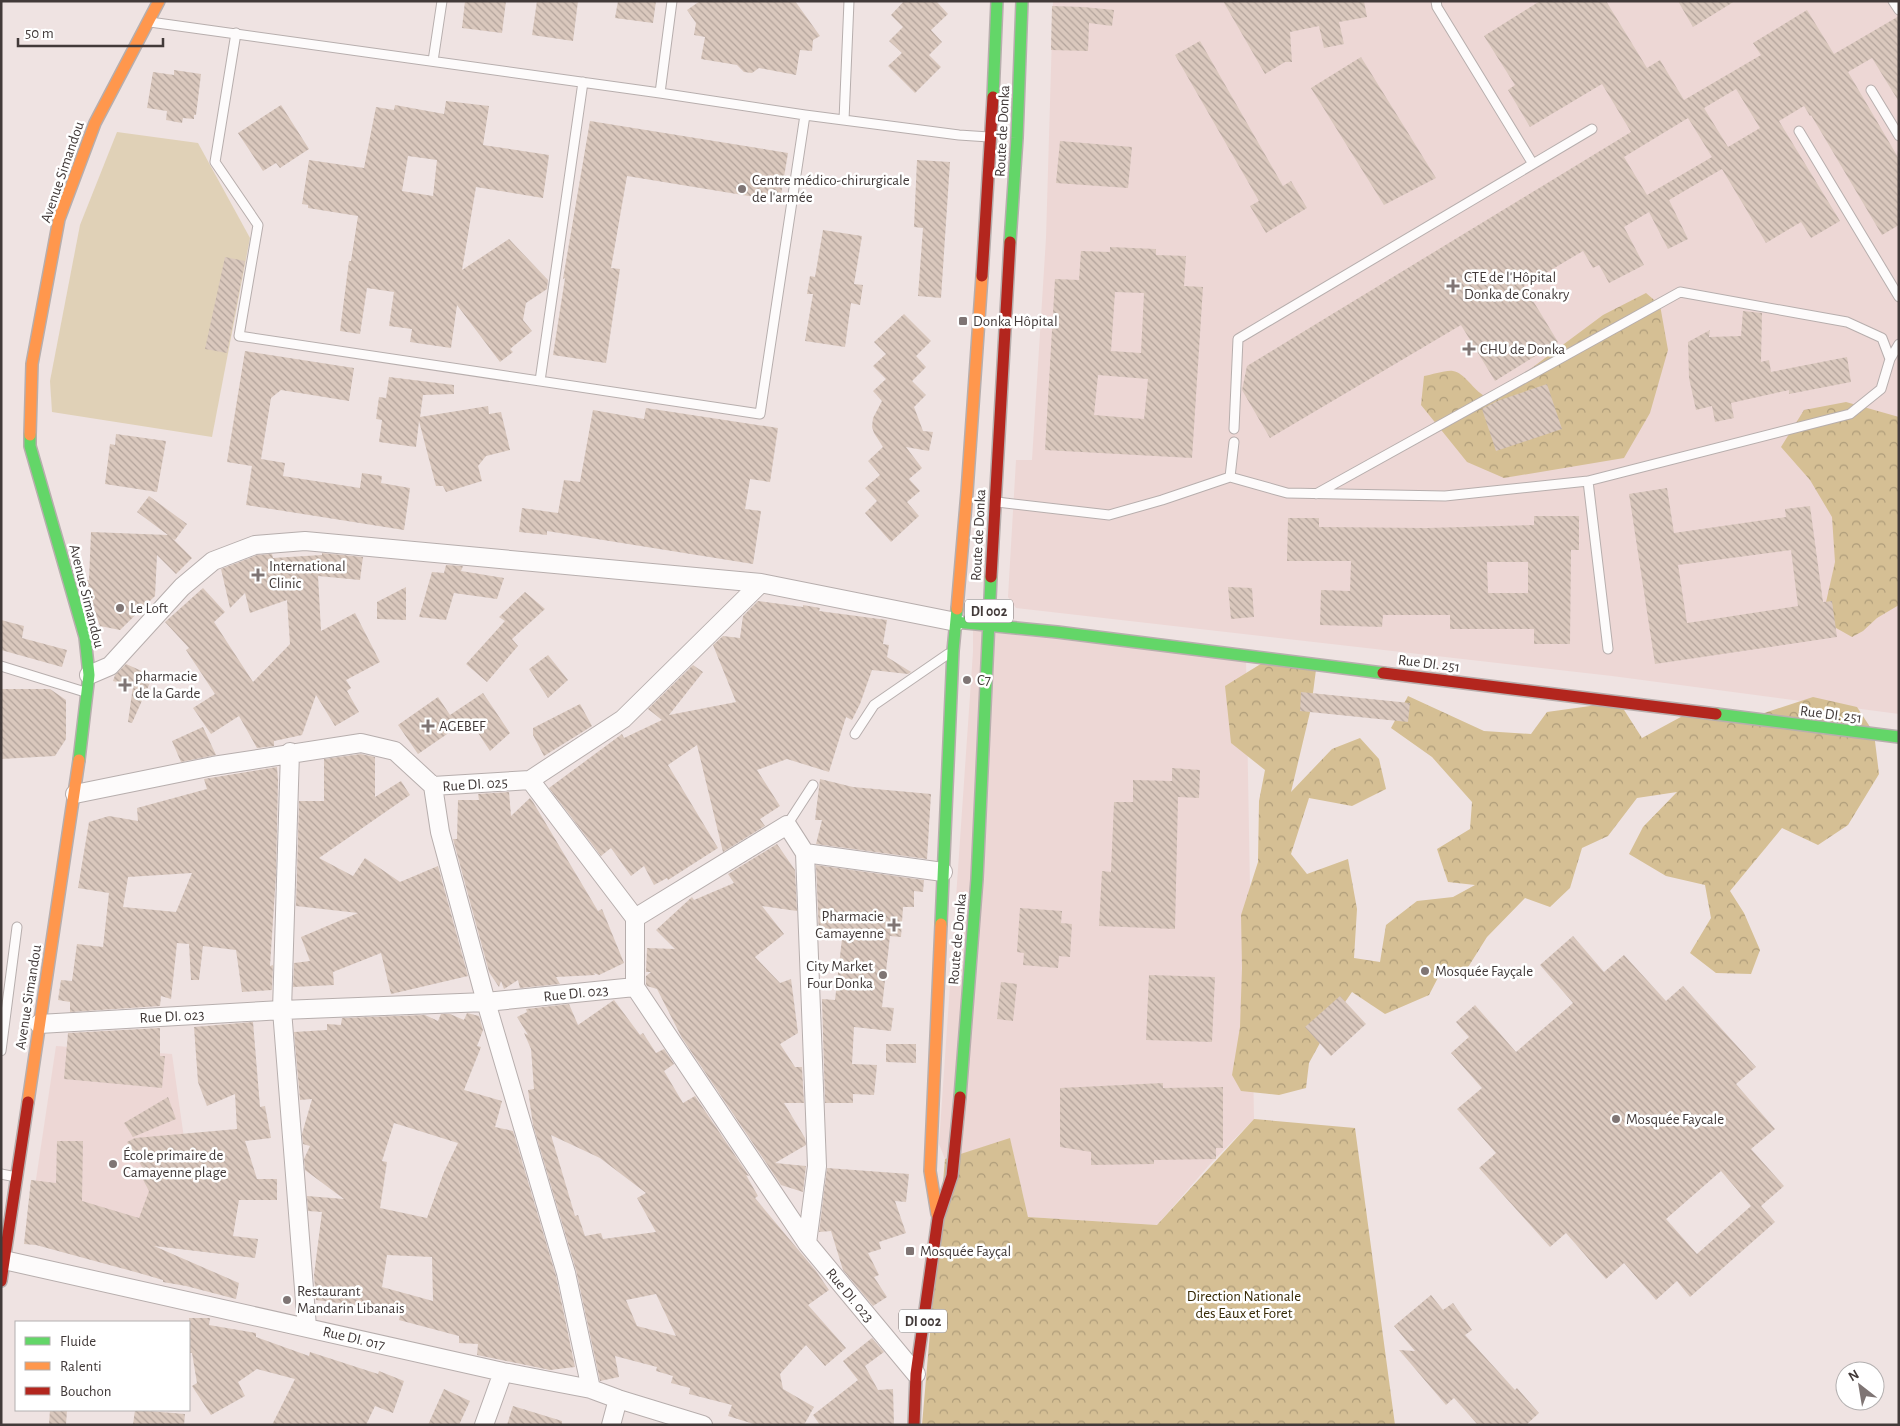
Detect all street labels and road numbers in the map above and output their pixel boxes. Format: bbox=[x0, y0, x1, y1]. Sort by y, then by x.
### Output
street label: Route de Donka bbox=[993, 85, 1012, 177]
street label: Avenue Simandou bbox=[38, 119, 87, 225]
street label: Route de Donka bbox=[969, 489, 988, 581]
street label: Avenue Simandou bbox=[66, 543, 107, 650]
road number: DI 002 bbox=[965, 600, 1013, 622]
street label: Rue DI. 251 bbox=[1397, 652, 1461, 675]
street label: Rue DI. 251 bbox=[1799, 703, 1863, 726]
street label: Rue DI. 025 bbox=[442, 775, 508, 794]
street label: Route de Donka bbox=[946, 892, 969, 986]
street label: Avenue Simandou bbox=[13, 943, 44, 1051]
street label: Rue DI. 023 bbox=[543, 983, 609, 1004]
street label: Rue DI. 023 bbox=[139, 1007, 205, 1026]
street label: Rue DI. 023 bbox=[823, 1266, 876, 1325]
road number: DI 002 bbox=[899, 1310, 947, 1332]
street label: Rue DI. 017 bbox=[321, 1324, 387, 1353]

